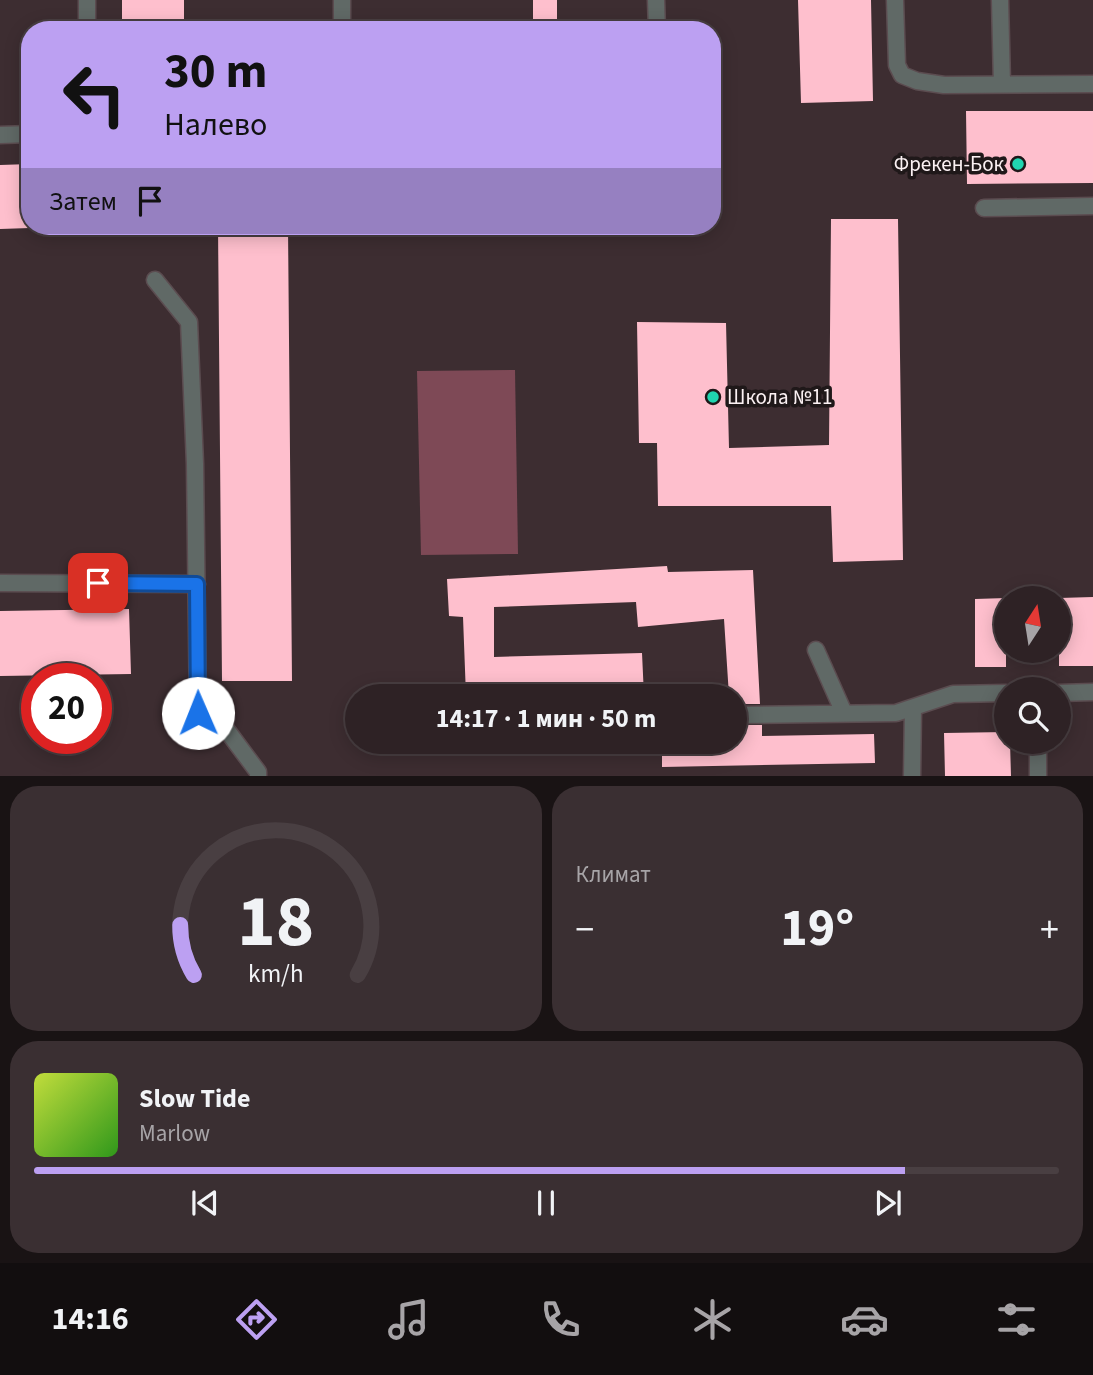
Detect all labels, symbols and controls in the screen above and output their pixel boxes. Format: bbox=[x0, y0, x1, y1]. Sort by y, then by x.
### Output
text: 30 m bbox=[164, 37, 268, 107]
icon: left bbox=[49, 49, 140, 140]
text: Налево bbox=[164, 102, 267, 148]
place label: Фрекен-Бок bbox=[894, 149, 1005, 179]
marker: Фрекен-Бок bbox=[1010, 156, 1026, 172]
icon: arrive bbox=[131, 182, 169, 220]
text: Затем bbox=[49, 183, 117, 220]
place label: Школа №11 bbox=[727, 382, 832, 412]
marker: Школа №11 bbox=[705, 389, 721, 405]
pin bbox=[68, 553, 128, 613]
icon: arrive bbox=[79, 564, 117, 602]
north arrow bbox=[994, 586, 1071, 663]
map controls bbox=[994, 586, 1071, 754]
speed limit sign: 20 bbox=[21, 663, 112, 754]
position arrow bbox=[161, 676, 235, 750]
button: search bbox=[994, 677, 1071, 754]
text: 14:17 · 1 мин · 50 m bbox=[436, 700, 656, 737]
text: Климат bbox=[576, 858, 651, 891]
text: 18 bbox=[237, 870, 314, 974]
text: 19° bbox=[780, 892, 854, 966]
text: − bbox=[576, 903, 594, 957]
text: + bbox=[1040, 903, 1059, 957]
text: km/h bbox=[248, 955, 304, 991]
text: Slow Tide bbox=[139, 1080, 250, 1117]
text: Marlow bbox=[139, 1117, 210, 1150]
icon: previous bbox=[186, 1184, 224, 1222]
icon: pause bbox=[527, 1184, 565, 1222]
icon: next bbox=[869, 1184, 907, 1222]
icon: directions bbox=[232, 1295, 281, 1344]
icon: music bbox=[384, 1295, 433, 1344]
icon: phone bbox=[536, 1295, 585, 1344]
icon: climate bbox=[688, 1295, 737, 1344]
icon: car bbox=[840, 1295, 889, 1344]
icon: filters bbox=[992, 1295, 1041, 1344]
text: 14:16 bbox=[52, 1296, 129, 1342]

